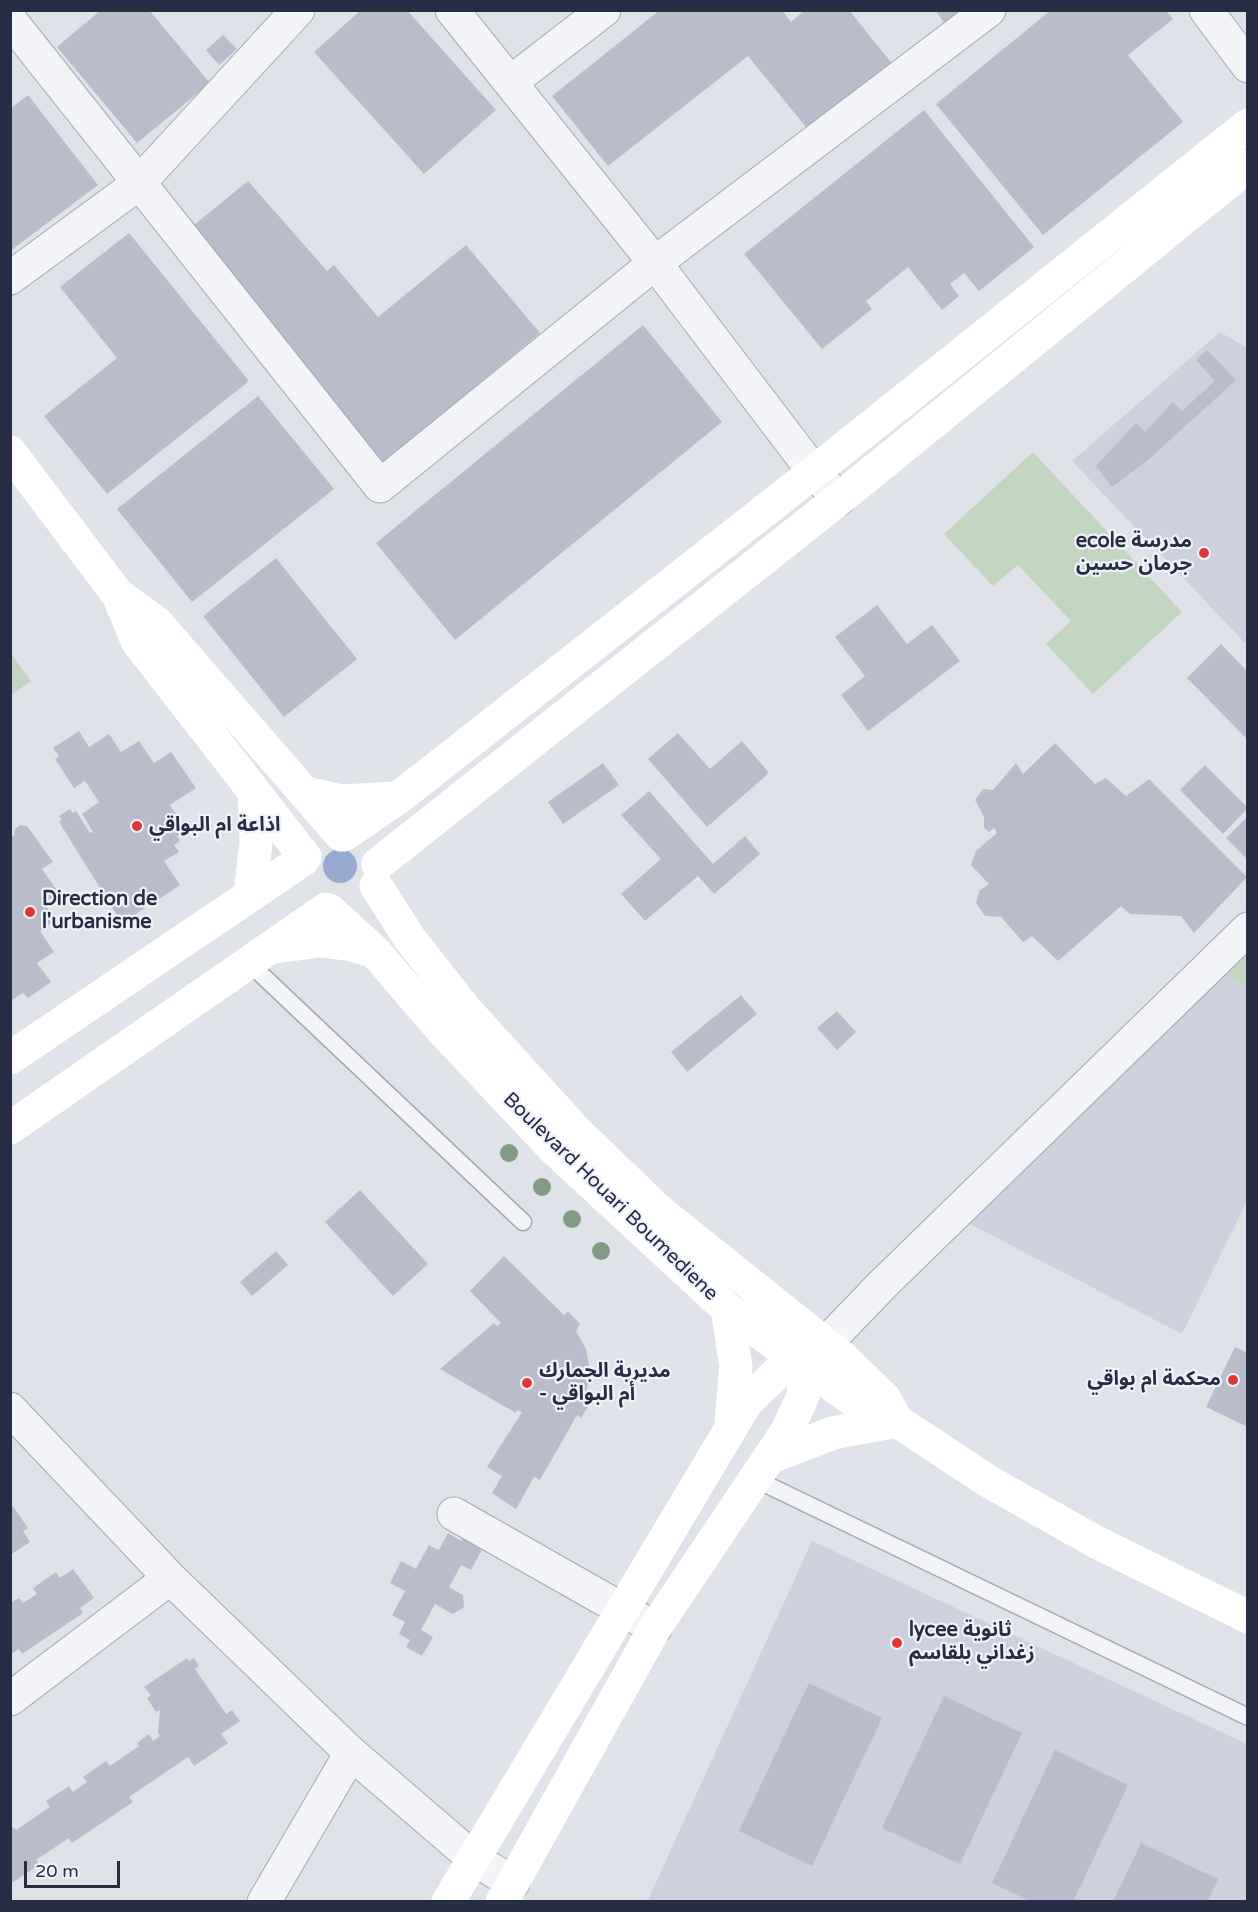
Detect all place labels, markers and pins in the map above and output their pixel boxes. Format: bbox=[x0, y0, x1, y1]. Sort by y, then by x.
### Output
place label: ecole مدرسة جرمان حسين bbox=[1076, 530, 1192, 577]
marker: ecole مدرسة جرمان حسين bbox=[1197, 546, 1211, 560]
place label: اذاعة ام البواقي bbox=[149, 814, 280, 838]
marker: اذاعة ام البواقي bbox=[130, 819, 144, 833]
place label: Direction de l'urbanisme bbox=[42, 888, 157, 935]
marker: Direction de l'urbanisme bbox=[23, 905, 37, 919]
place label: مديرية الجمارك - أم البواقي bbox=[539, 1360, 671, 1407]
place label: محكمة ام بواقي bbox=[1087, 1368, 1221, 1392]
marker: محكمة ام بواقي bbox=[1226, 1373, 1240, 1387]
marker: مديرية الجمارك - أم البواقي bbox=[520, 1376, 534, 1390]
place label: lycee ثانوية زغداني بلقاسم bbox=[909, 1619, 1035, 1666]
marker: lycee ثانوية زغداني بلقاسم bbox=[890, 1636, 904, 1650]

